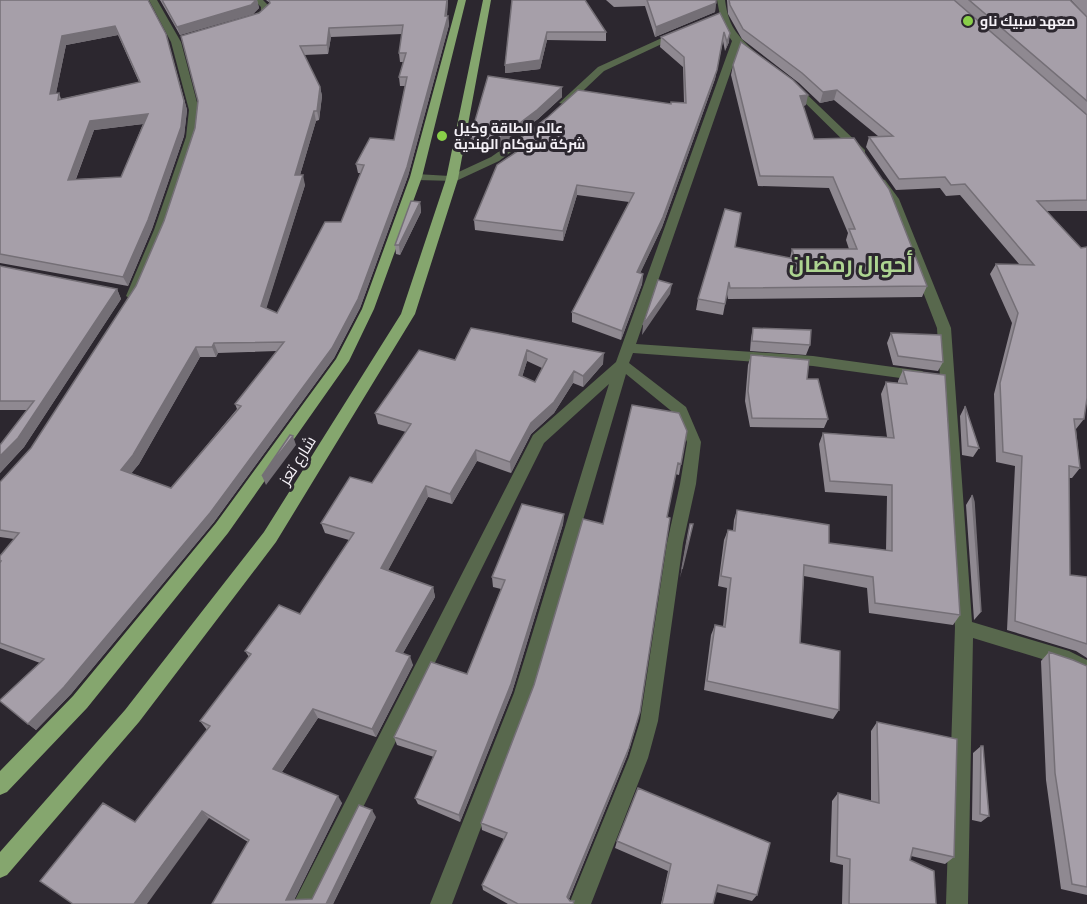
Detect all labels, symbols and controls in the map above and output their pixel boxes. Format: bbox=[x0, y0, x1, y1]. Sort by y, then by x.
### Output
place label: معهد سبيك ناو bbox=[980, 13, 1075, 30]
marker: معهد سبيك ناو bbox=[961, 14, 975, 28]
place label: عالم الطاقة وكيل شركة سوكام الهندية bbox=[454, 120, 585, 154]
marker: عالم الطاقة وكيل شركة سوكام الهندية bbox=[435, 129, 449, 143]
district label: أحوال رمضان bbox=[789, 250, 913, 278]
street label: شارع تعز bbox=[274, 432, 322, 490]

